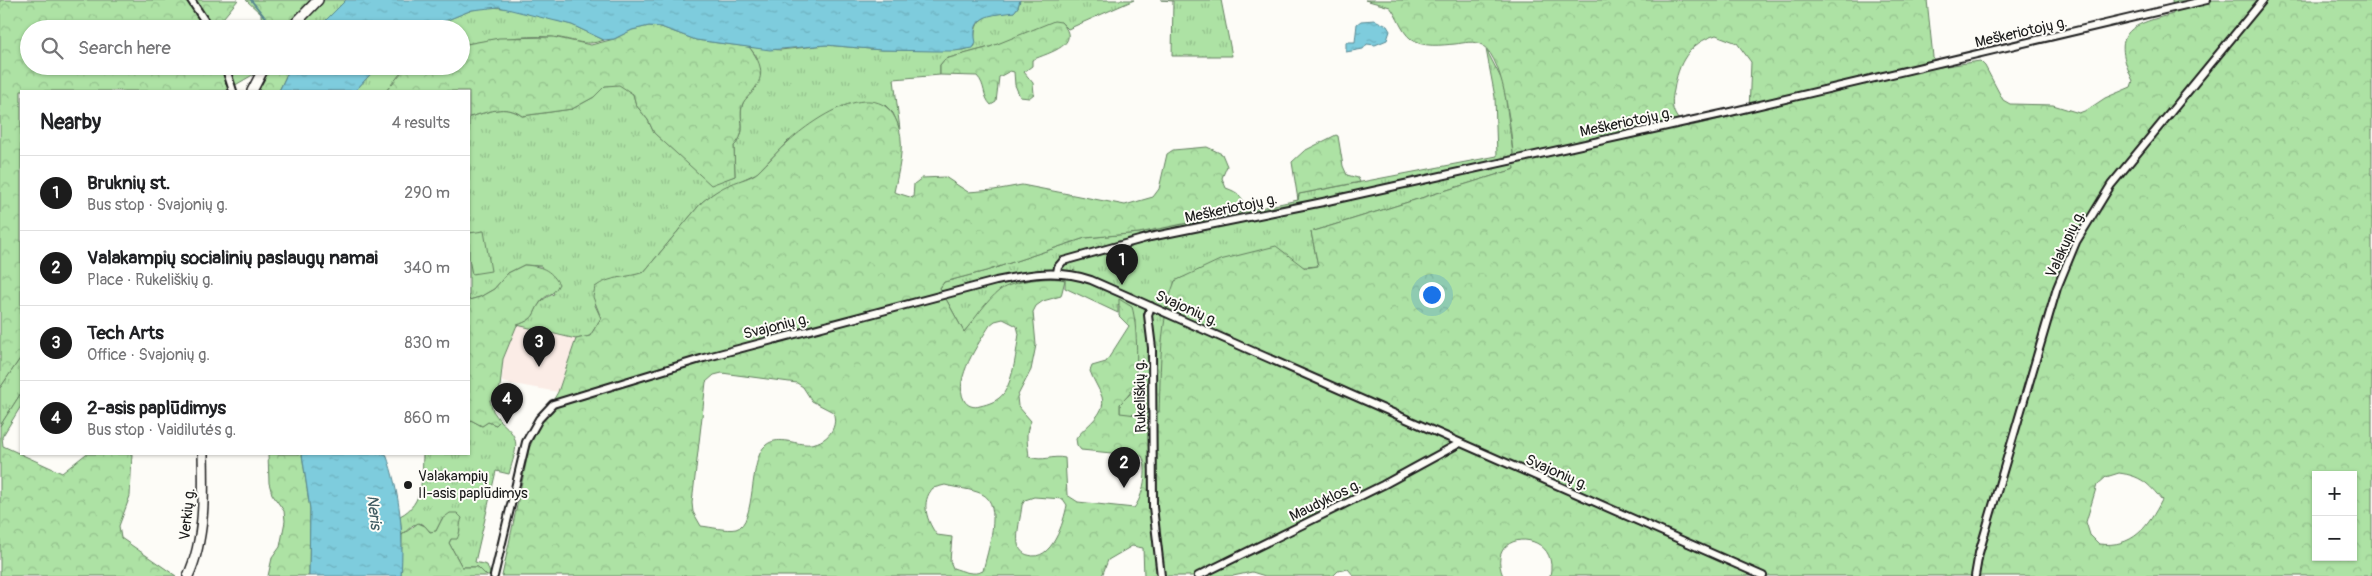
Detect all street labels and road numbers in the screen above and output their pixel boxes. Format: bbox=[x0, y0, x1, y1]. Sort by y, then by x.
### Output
street label: Meškeriotojų g. bbox=[1973, 13, 2069, 52]
street label: Meškeriotojų g. bbox=[1578, 103, 1674, 142]
street label: Meškeriotojų g. bbox=[1183, 189, 1279, 228]
street label: Valakupių g. bbox=[2042, 208, 2089, 281]
street label: Svajonių g. bbox=[1152, 286, 1221, 331]
street label: Svajonių g. bbox=[741, 309, 811, 344]
street label: Rukeliškių g. bbox=[1130, 359, 1151, 433]
street label: Svajonių g. bbox=[1522, 450, 1591, 495]
street label: Maudyklos g. bbox=[1286, 475, 1364, 526]
street label: Verkių g. bbox=[175, 487, 200, 541]

